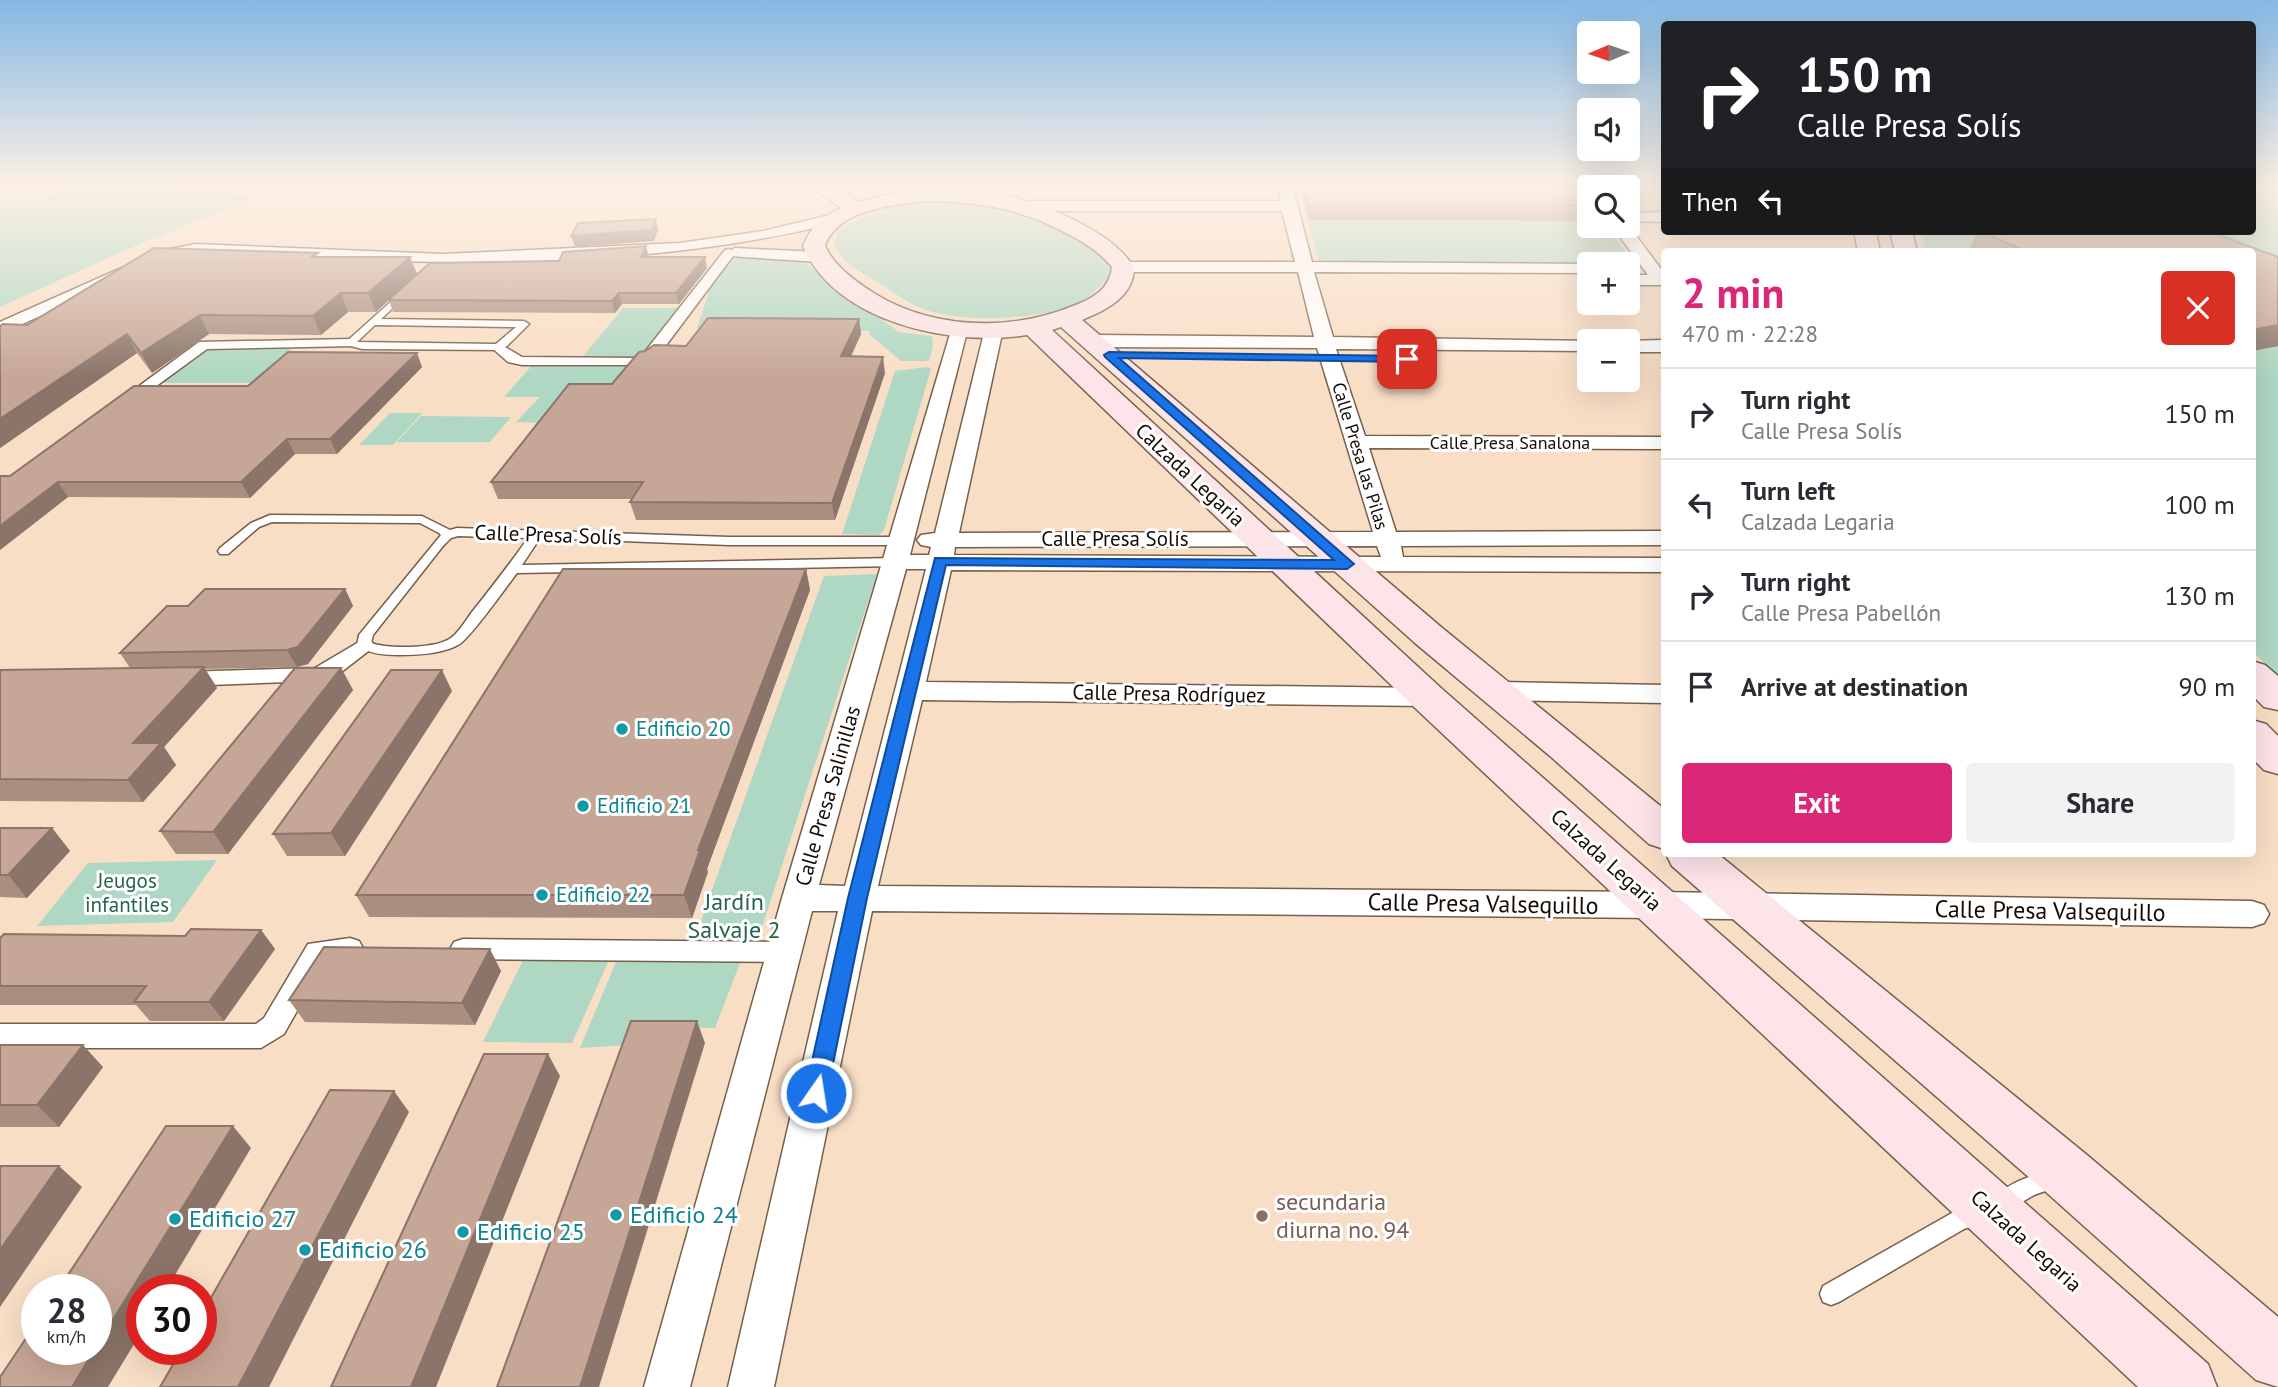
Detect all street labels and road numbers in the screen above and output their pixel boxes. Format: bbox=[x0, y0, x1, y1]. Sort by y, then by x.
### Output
street label: Calle Presa las Pilas bbox=[1327, 380, 1394, 532]
street label: Calzada Legaria bbox=[1130, 417, 1251, 532]
street label: Calle Presa Sanalona bbox=[1430, 431, 1590, 454]
street label: Calle Presa Solís bbox=[474, 518, 622, 551]
street label: Calle Presa Solís bbox=[1041, 525, 1189, 552]
street label: Calle Presa Rodríguez bbox=[1072, 678, 1266, 709]
street label: Calle Presa Salinillas bbox=[789, 703, 866, 889]
street label: Calzada Legaria bbox=[1545, 803, 1667, 917]
street label: Calle Presa Valsequillo bbox=[1367, 886, 1599, 921]
street label: Calle Presa Valsequillo bbox=[1934, 893, 2166, 928]
street label: Calzada Legaria bbox=[1965, 1184, 2087, 1298]

